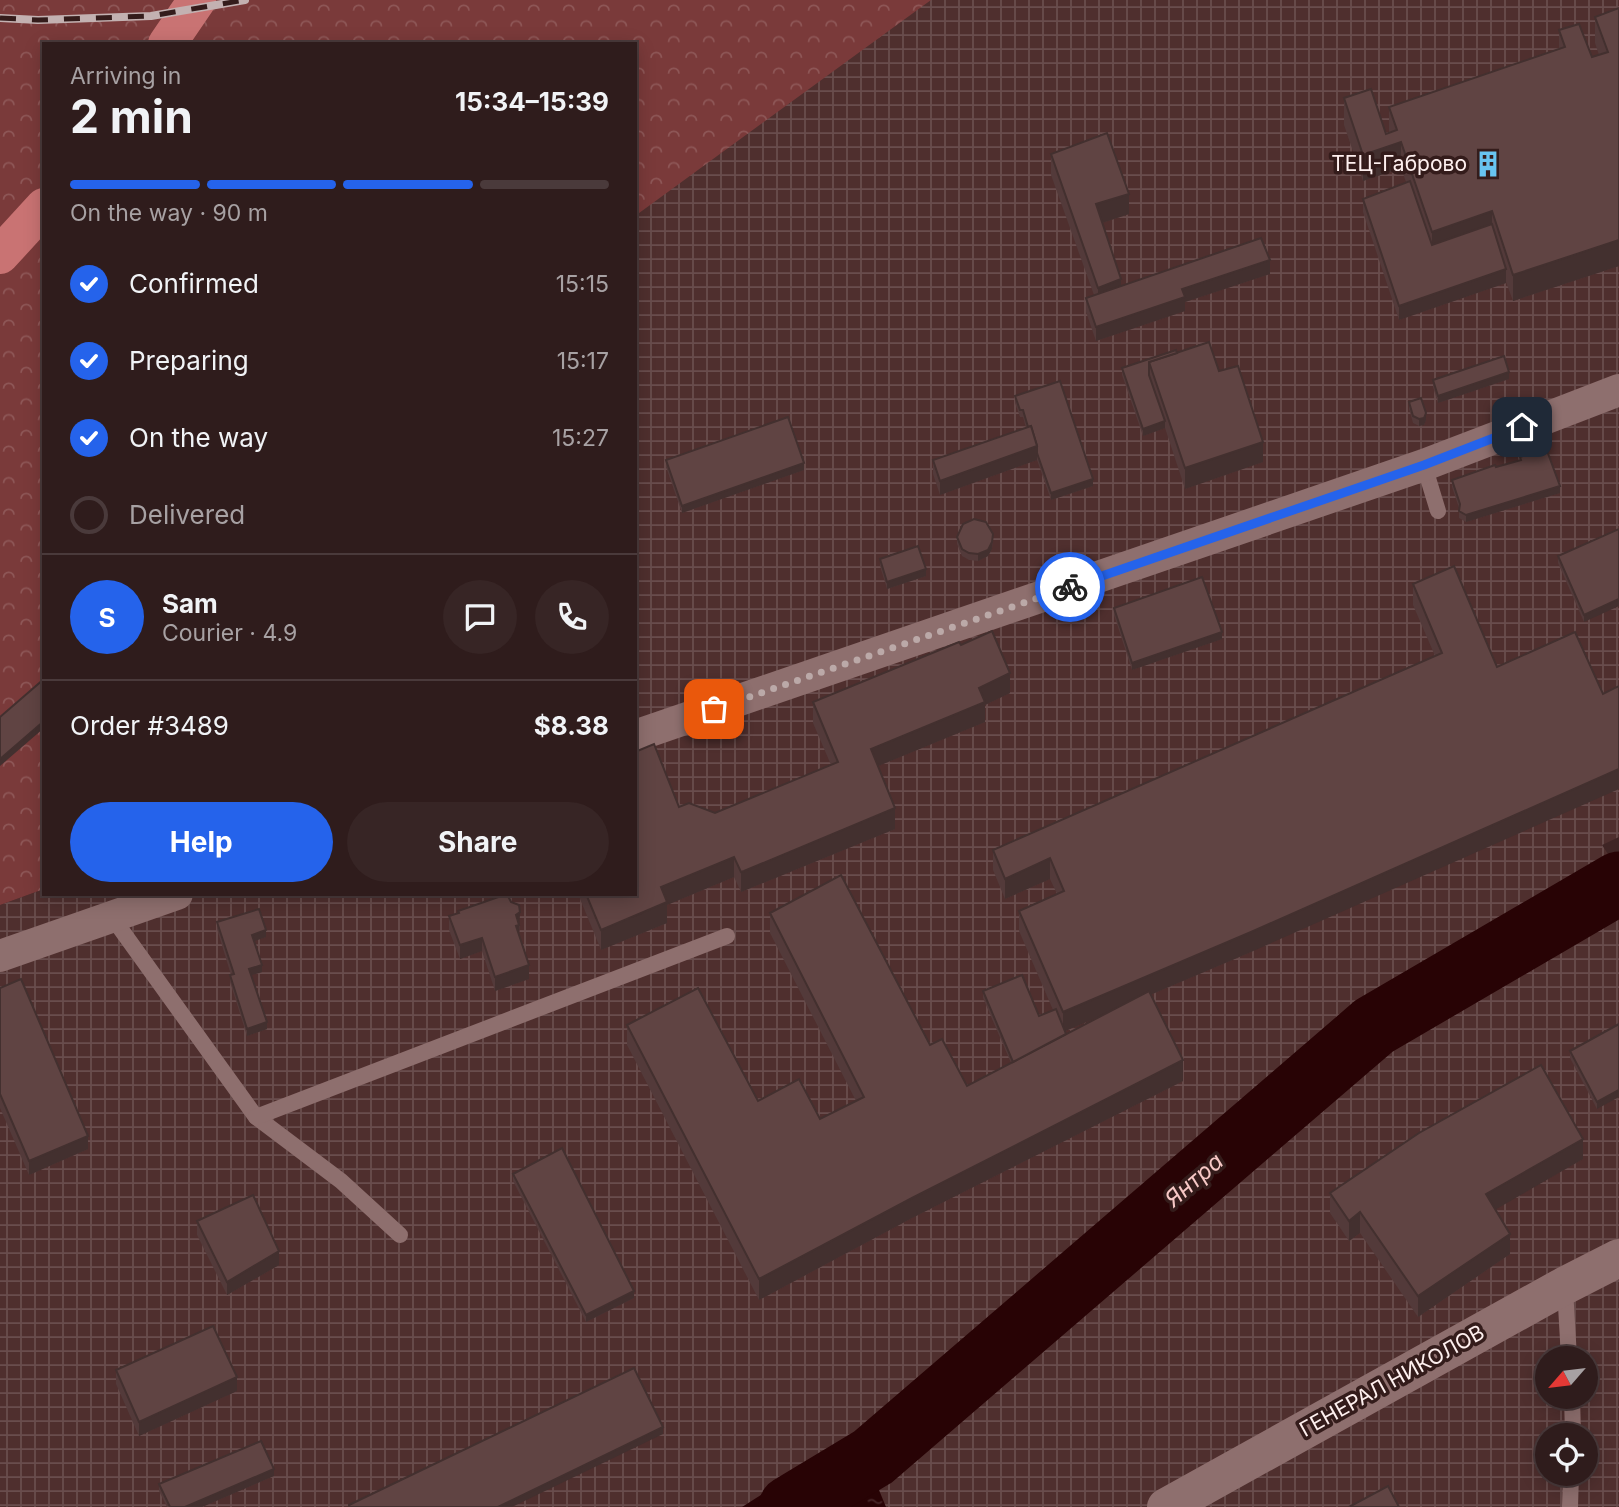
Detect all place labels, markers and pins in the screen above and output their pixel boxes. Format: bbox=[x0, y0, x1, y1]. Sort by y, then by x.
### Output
building icon: ТЕЦ-Габрово bbox=[1473, 149, 1503, 179]
place label: ТЕЦ-Габрово bbox=[1331, 151, 1467, 176]
pin bbox=[1492, 397, 1552, 457]
pin bbox=[684, 679, 744, 739]

